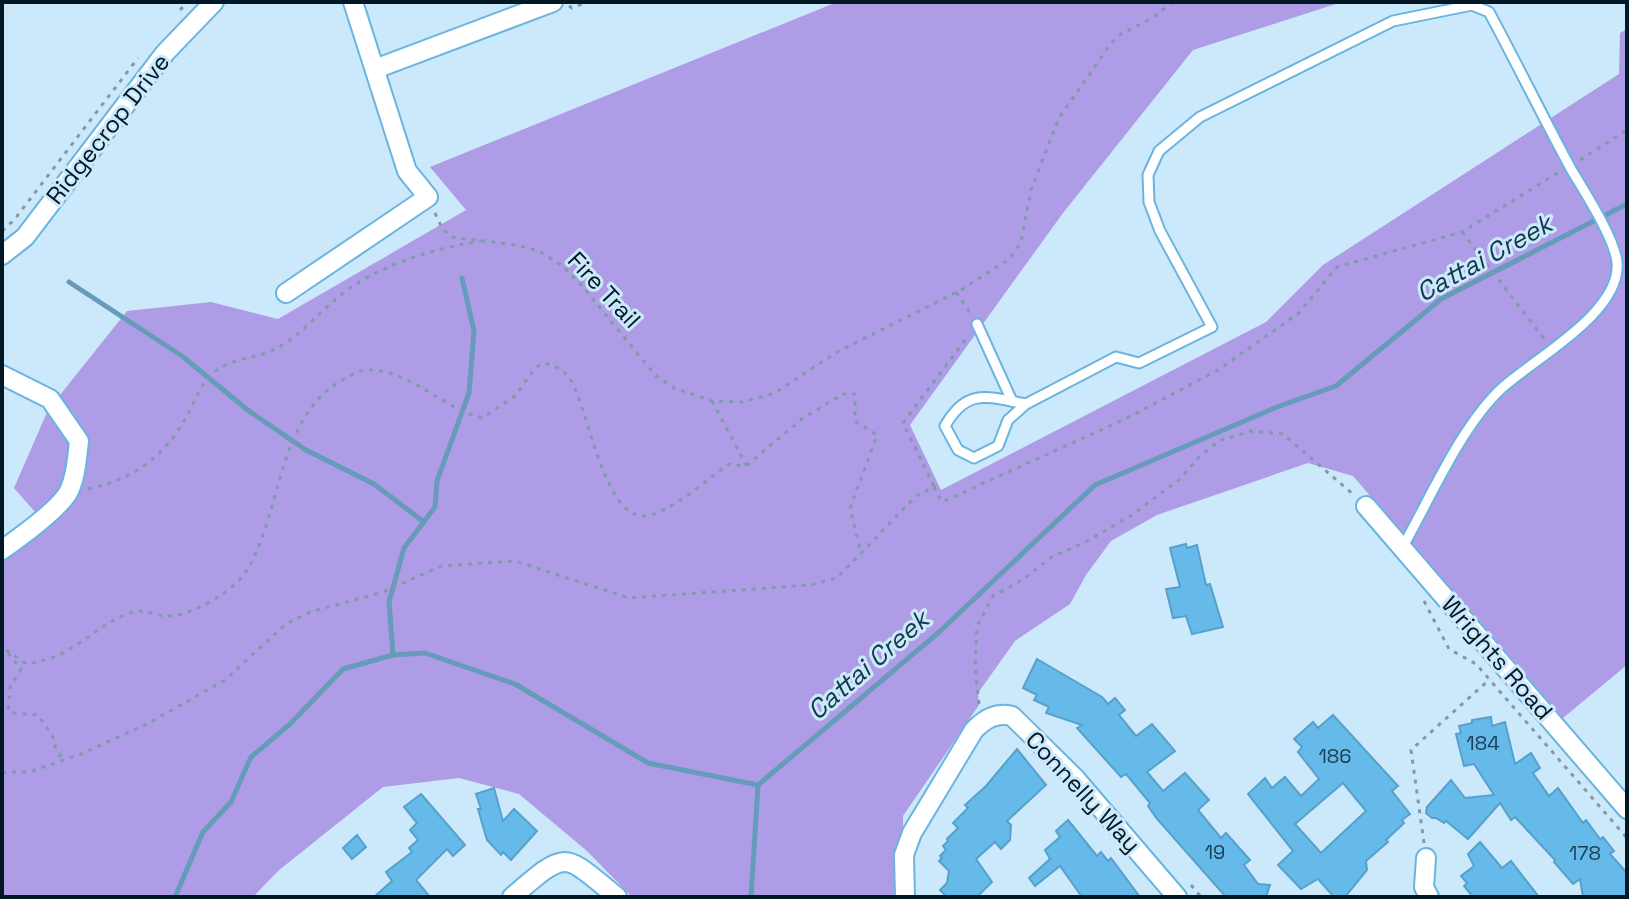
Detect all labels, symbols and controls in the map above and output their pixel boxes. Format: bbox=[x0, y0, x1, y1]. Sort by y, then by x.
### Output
street label: Ridgecrop Drive bbox=[39, 47, 176, 210]
water label: Cattai Creek bbox=[1410, 205, 1561, 309]
street label: Fire Trail bbox=[561, 245, 648, 335]
street label: Wrights Road bbox=[1435, 589, 1560, 726]
water label: Cattai Creek bbox=[800, 601, 938, 727]
street label: Connelly Way bbox=[1019, 724, 1148, 859]
house number: 184 bbox=[1466, 730, 1500, 756]
house number: 186 bbox=[1318, 743, 1352, 769]
house number: 19 bbox=[1205, 839, 1225, 865]
house number: 178 bbox=[1569, 840, 1601, 866]

